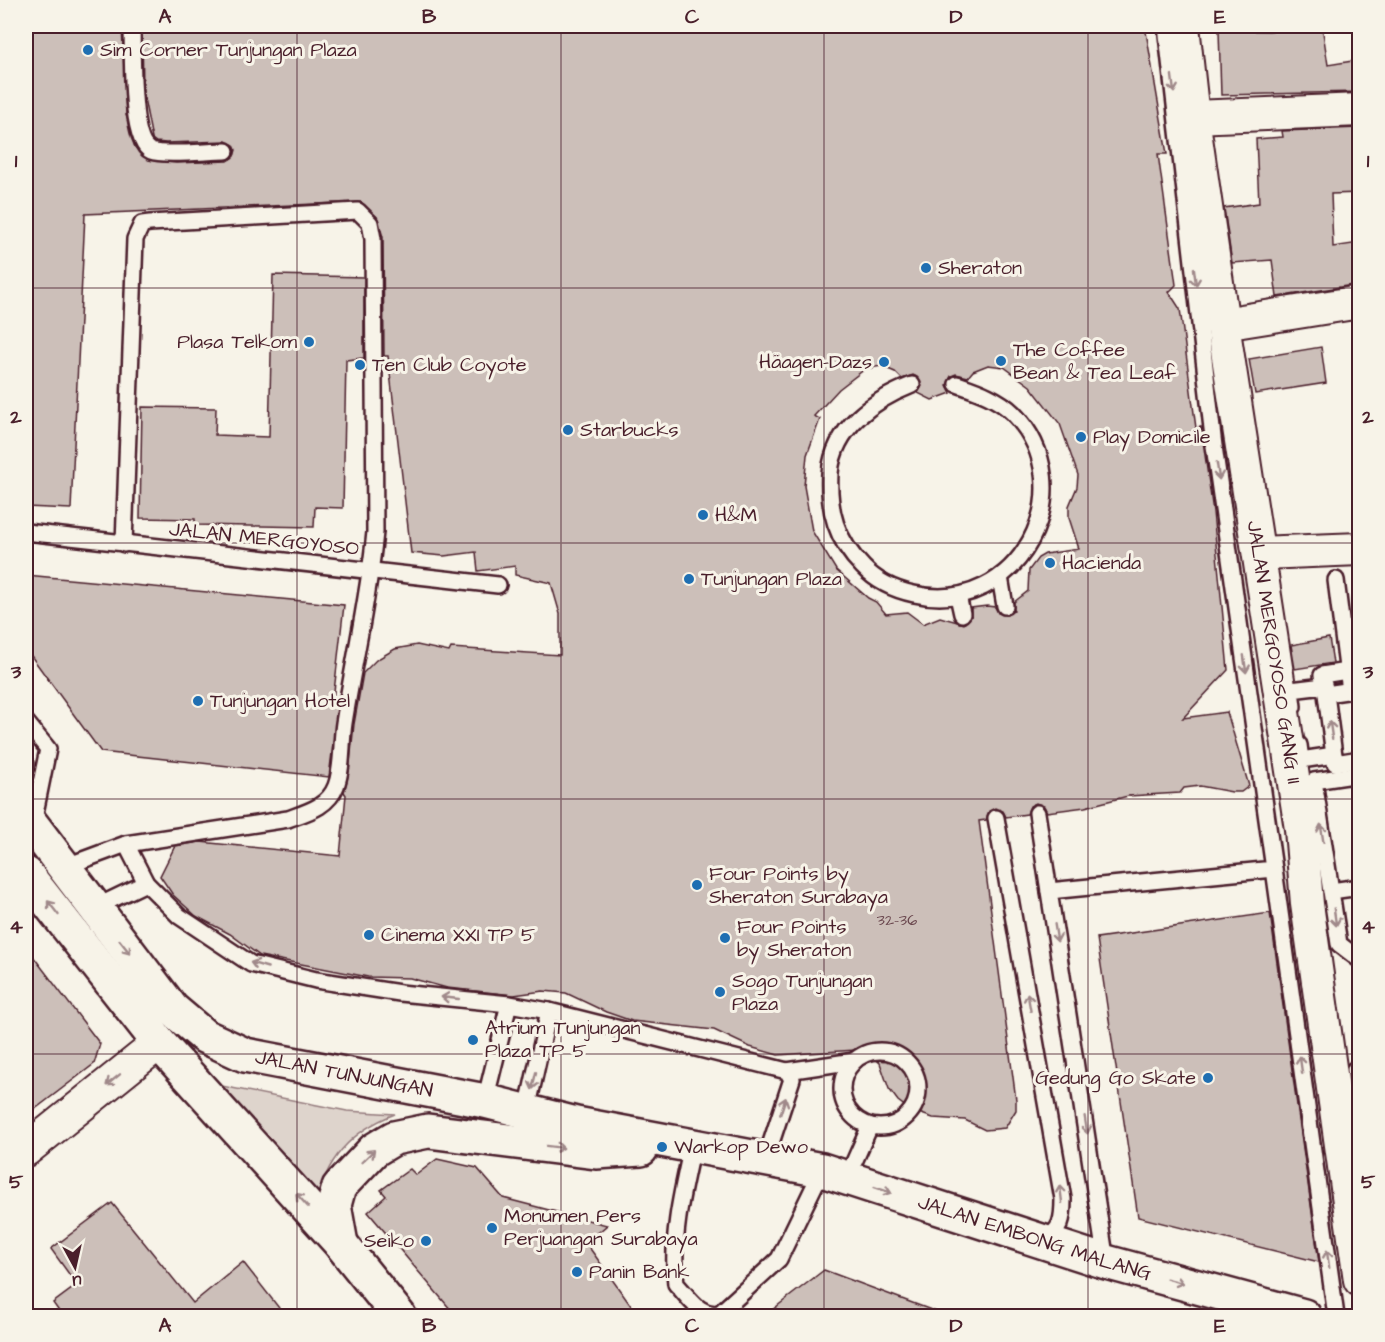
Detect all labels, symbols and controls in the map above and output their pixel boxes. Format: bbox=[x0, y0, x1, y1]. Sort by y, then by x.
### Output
text: A bbox=[159, 3, 172, 31]
text: B bbox=[422, 3, 437, 31]
text: C bbox=[685, 3, 700, 31]
text: D bbox=[950, 3, 963, 31]
text: E bbox=[1214, 3, 1226, 31]
place label: Sim Corner Tunjungan Plaza bbox=[100, 36, 357, 65]
marker: Sim Corner Tunjungan Plaza bbox=[81, 43, 95, 57]
one-way arrow bbox=[1168, 73, 1179, 93]
text: 1 bbox=[15, 147, 18, 175]
text: 1 bbox=[1367, 147, 1370, 175]
place label: Sheraton bbox=[938, 254, 1022, 282]
marker: Sheraton bbox=[919, 261, 933, 275]
one-way arrow bbox=[1190, 267, 1201, 287]
place label: Plasa Telkom bbox=[177, 328, 297, 356]
marker: Plasa Telkom bbox=[302, 335, 316, 349]
place label: The Coffee Bean & Tea Leaf bbox=[1013, 336, 1176, 387]
place label: Häagen-Dazs bbox=[759, 348, 872, 377]
place label: Ten Club Coyote bbox=[372, 351, 527, 380]
marker: The Coffee Bean & Tea Leaf bbox=[994, 354, 1008, 368]
marker: Häagen-Dazs bbox=[877, 355, 891, 369]
marker: Ten Club Coyote bbox=[353, 358, 367, 372]
text: 2 bbox=[9, 403, 22, 431]
text: 2 bbox=[1361, 403, 1374, 431]
place label: Starbucks bbox=[580, 416, 679, 444]
marker: Starbucks bbox=[561, 423, 575, 437]
place label: Play Domicile bbox=[1093, 423, 1211, 452]
marker: Play Domicile bbox=[1074, 430, 1088, 444]
one-way arrow bbox=[1212, 461, 1223, 480]
place label: H&M bbox=[715, 501, 757, 529]
marker: H&M bbox=[696, 508, 710, 522]
street label: JALAN MERGOYOSO bbox=[168, 515, 360, 563]
street label: JALAN MERGOYOSO GANG II bbox=[1240, 519, 1308, 786]
place label: Hacienda bbox=[1062, 549, 1141, 577]
marker: Hacienda bbox=[1043, 556, 1057, 570]
place label: Tunjungan Plaza bbox=[701, 565, 842, 594]
marker: Tunjungan Plaza bbox=[682, 572, 696, 586]
one-way arrow bbox=[1240, 654, 1251, 674]
text: 3 bbox=[10, 658, 22, 686]
text: 3 bbox=[1362, 658, 1374, 686]
place label: Tunjungan Hotel bbox=[210, 687, 350, 716]
marker: Tunjungan Hotel bbox=[191, 694, 205, 708]
one-way arrow bbox=[1325, 720, 1336, 740]
one-way arrow bbox=[1317, 824, 1328, 844]
place label: Four Points by Sheraton Surabaya bbox=[709, 860, 888, 912]
marker: Four Points by Sheraton Surabaya bbox=[690, 878, 704, 892]
one-way arrow bbox=[46, 900, 59, 916]
one-way arrow bbox=[1329, 906, 1340, 926]
house number: 32-36 bbox=[877, 909, 917, 931]
text: 4 bbox=[9, 913, 23, 941]
place label: Four Points by Sheraton bbox=[737, 913, 851, 965]
text: 4 bbox=[1361, 913, 1375, 941]
place label: Cinema XXI TP 5 bbox=[381, 921, 535, 949]
one-way arrow bbox=[1051, 922, 1062, 942]
marker: Cinema XXI TP 5 bbox=[362, 928, 376, 942]
marker: Four Points by Sheraton bbox=[718, 931, 732, 945]
one-way arrow bbox=[118, 939, 131, 955]
one-way arrow bbox=[250, 959, 269, 970]
place label: Sogo Tunjungan Plaza bbox=[732, 967, 873, 1018]
marker: Sogo Tunjungan Plaza bbox=[713, 985, 727, 999]
one-way arrow bbox=[441, 992, 461, 1003]
one-way arrow bbox=[1024, 992, 1035, 1012]
place label: Atrium Tunjungan Plaza TP 5 bbox=[485, 1014, 641, 1065]
marker: Atrium Tunjungan Plaza TP 5 bbox=[466, 1033, 480, 1047]
street label: JALAN TUNJUNGAN bbox=[253, 1043, 435, 1105]
one-way arrow bbox=[1295, 1056, 1306, 1076]
place label: Gedung Go Skate bbox=[1035, 1064, 1196, 1093]
one-way arrow bbox=[527, 1071, 539, 1090]
marker: Gedung Go Skate bbox=[1201, 1071, 1215, 1085]
one-way arrow bbox=[106, 1073, 122, 1086]
one-way arrow bbox=[778, 1097, 789, 1116]
one-way arrow bbox=[1080, 1115, 1091, 1135]
place label: Warkop Dewo bbox=[674, 1133, 808, 1161]
marker: Warkop Dewo bbox=[655, 1140, 669, 1154]
one-way arrow bbox=[545, 1142, 564, 1153]
one-way arrow bbox=[360, 1150, 375, 1164]
text: 5 bbox=[9, 1168, 24, 1196]
text: 5 bbox=[1361, 1168, 1376, 1196]
one-way arrow bbox=[1056, 1185, 1067, 1204]
one-way arrow bbox=[873, 1186, 891, 1197]
street label: JALAN EMBONG MALANG bbox=[914, 1188, 1155, 1288]
one-way arrow bbox=[295, 1193, 309, 1208]
place label: Monumen Pers Perjuangan Surabaya bbox=[504, 1202, 698, 1254]
marker: Monumen Pers Perjuangan Surabaya bbox=[485, 1221, 499, 1235]
place label: Seiko bbox=[364, 1227, 414, 1255]
marker: Seiko bbox=[419, 1234, 433, 1248]
north arrow bbox=[45, 1237, 105, 1297]
one-way arrow bbox=[1322, 1249, 1333, 1269]
place label: Panin Bank bbox=[589, 1258, 690, 1286]
marker: Panin Bank bbox=[570, 1265, 584, 1279]
text: U bbox=[71, 1269, 83, 1292]
one-way arrow bbox=[1165, 1276, 1184, 1287]
text: A bbox=[159, 1312, 172, 1340]
text: B bbox=[422, 1312, 437, 1340]
text: C bbox=[685, 1312, 700, 1340]
text: D bbox=[950, 1312, 963, 1340]
text: E bbox=[1214, 1312, 1226, 1340]

